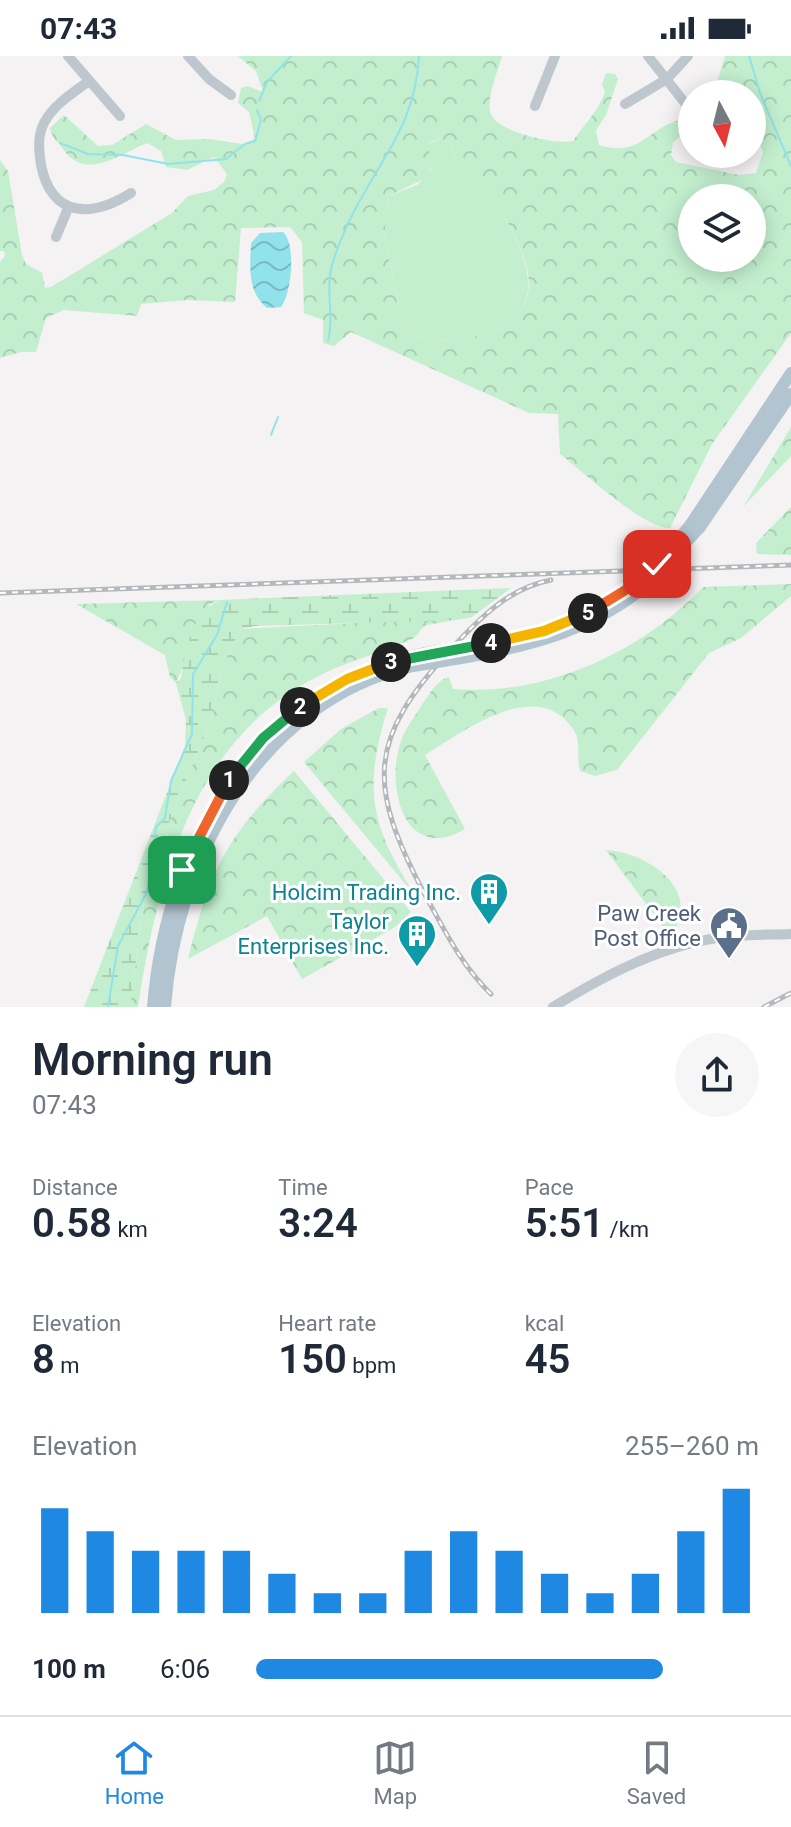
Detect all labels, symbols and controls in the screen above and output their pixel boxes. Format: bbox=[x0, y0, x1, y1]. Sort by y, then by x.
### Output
text: 07:43 bbox=[40, 11, 117, 46]
north arrow bbox=[678, 80, 766, 168]
map controls bbox=[678, 80, 766, 272]
button: layers bbox=[678, 184, 766, 272]
pin bbox=[623, 530, 691, 598]
icon: check bbox=[635, 542, 679, 586]
pin: 5 bbox=[568, 593, 608, 633]
text: 5 bbox=[582, 600, 594, 625]
pin: 4 bbox=[471, 623, 511, 663]
text: 4 bbox=[485, 630, 497, 655]
pin: 3 bbox=[371, 642, 411, 682]
text: 3 bbox=[385, 649, 397, 674]
pin: 2 bbox=[280, 687, 320, 727]
text: 2 bbox=[294, 694, 306, 719]
pin: 1 bbox=[209, 760, 249, 800]
text: 1 bbox=[223, 767, 235, 792]
pin bbox=[148, 836, 216, 904]
icon: arrive bbox=[160, 848, 204, 892]
building icon: Holcim Trading Inc. bbox=[468, 871, 510, 926]
place label: Holcim Trading Inc. bbox=[272, 880, 461, 905]
place label: Paw Creek Post Office bbox=[594, 901, 702, 951]
public building icon: Paw Creek Post Office bbox=[708, 905, 750, 960]
place label: Taylor Enterprises Inc. bbox=[238, 909, 390, 959]
building icon: Taylor Enterprises Inc. bbox=[396, 913, 438, 968]
button: share bbox=[675, 1033, 759, 1117]
text: Morning run bbox=[32, 1034, 273, 1086]
text: 07:43 bbox=[32, 1090, 97, 1120]
text: Distance bbox=[32, 1175, 118, 1200]
text: Time bbox=[278, 1175, 328, 1200]
text: Pace bbox=[525, 1175, 574, 1200]
text: 0.58 bbox=[32, 1200, 112, 1247]
text: 3:24 bbox=[278, 1200, 358, 1247]
text: 5:51 bbox=[525, 1200, 604, 1247]
text: km bbox=[112, 1217, 148, 1242]
text: /km bbox=[604, 1217, 649, 1242]
text: Elevation bbox=[32, 1311, 121, 1336]
text: Heart rate bbox=[278, 1311, 376, 1336]
text: kcal bbox=[525, 1311, 564, 1336]
text: 8 bbox=[32, 1336, 55, 1383]
text: 150 bbox=[278, 1336, 347, 1383]
text: 45 bbox=[525, 1336, 570, 1383]
text: m bbox=[55, 1353, 80, 1378]
text: bpm bbox=[347, 1353, 396, 1378]
text: Elevation bbox=[32, 1431, 137, 1461]
text: 255–260 m bbox=[625, 1431, 759, 1461]
text: 100 m bbox=[32, 1654, 106, 1684]
text: 6:06 bbox=[160, 1654, 210, 1684]
tab: Home bbox=[105, 1736, 164, 1809]
tab: Map bbox=[373, 1736, 417, 1809]
tab: Saved bbox=[627, 1736, 686, 1809]

